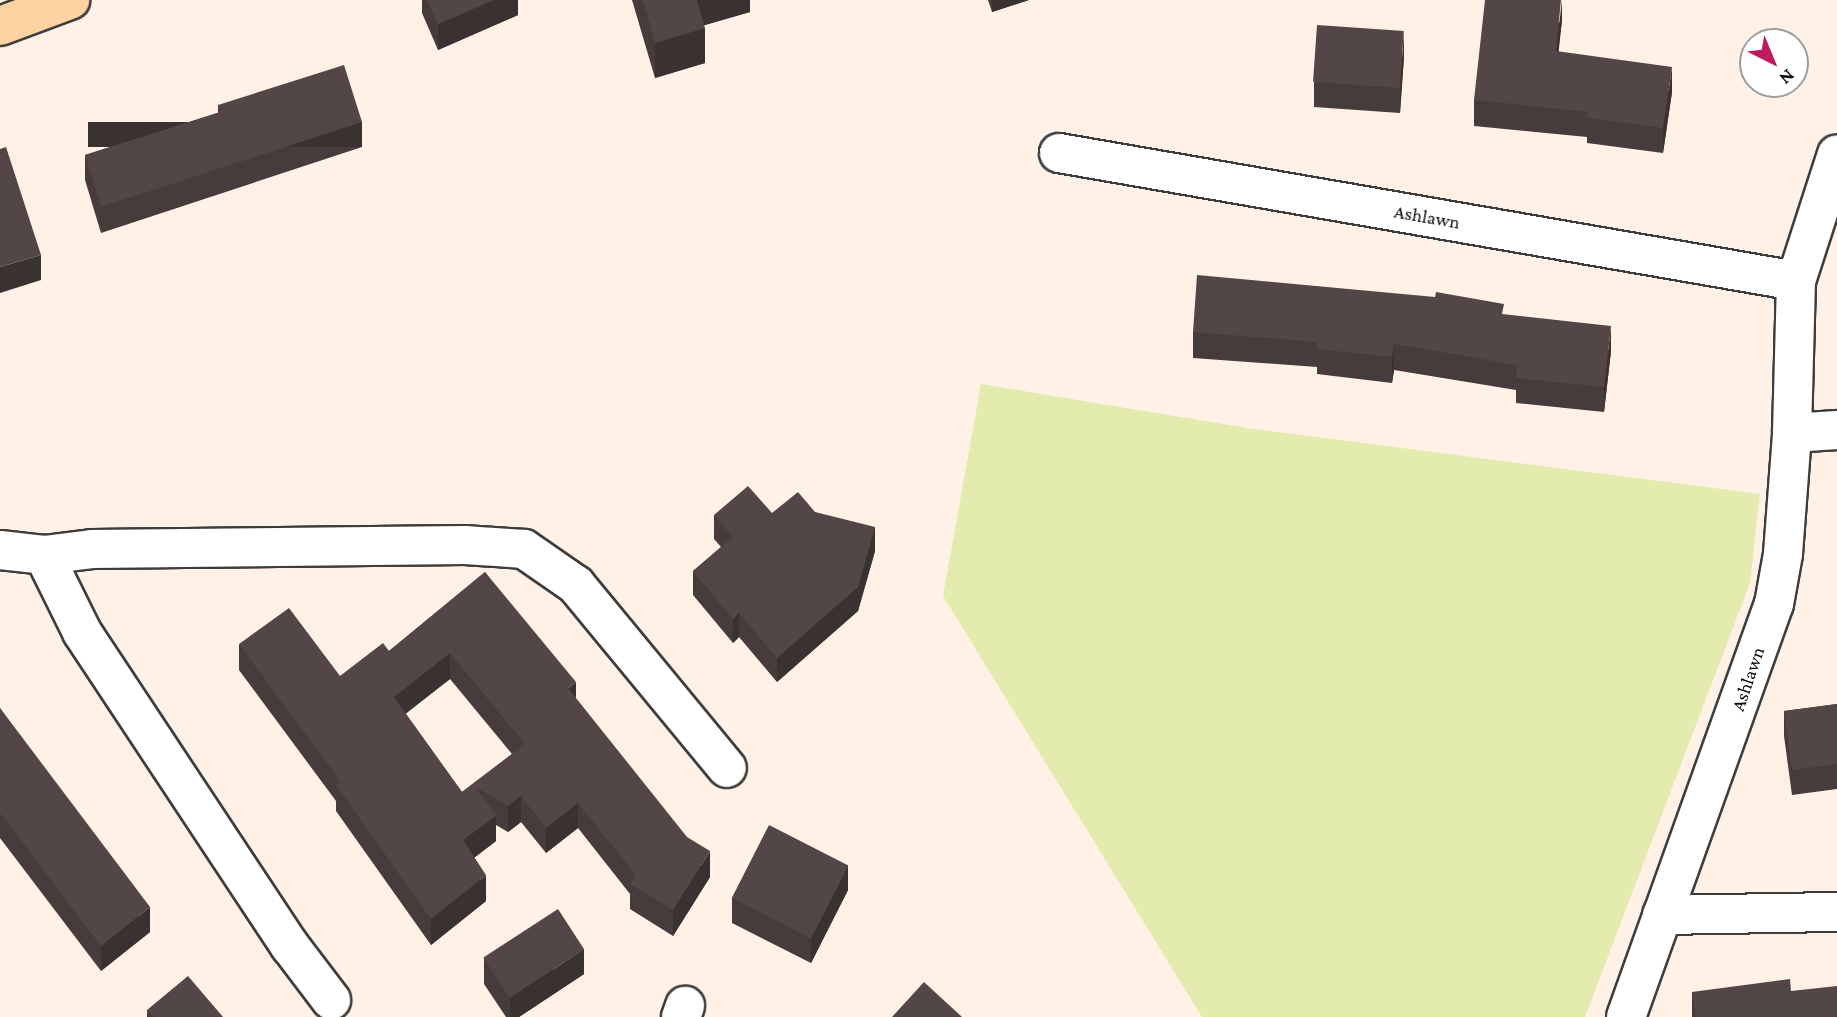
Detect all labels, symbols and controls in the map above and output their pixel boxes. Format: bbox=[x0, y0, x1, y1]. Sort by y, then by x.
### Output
north arrow bbox=[1739, 28, 1809, 98]
text: N bbox=[1775, 65, 1799, 89]
street label: Ashlawn bbox=[1392, 200, 1462, 234]
street label: Ashlawn bbox=[1726, 644, 1770, 714]

